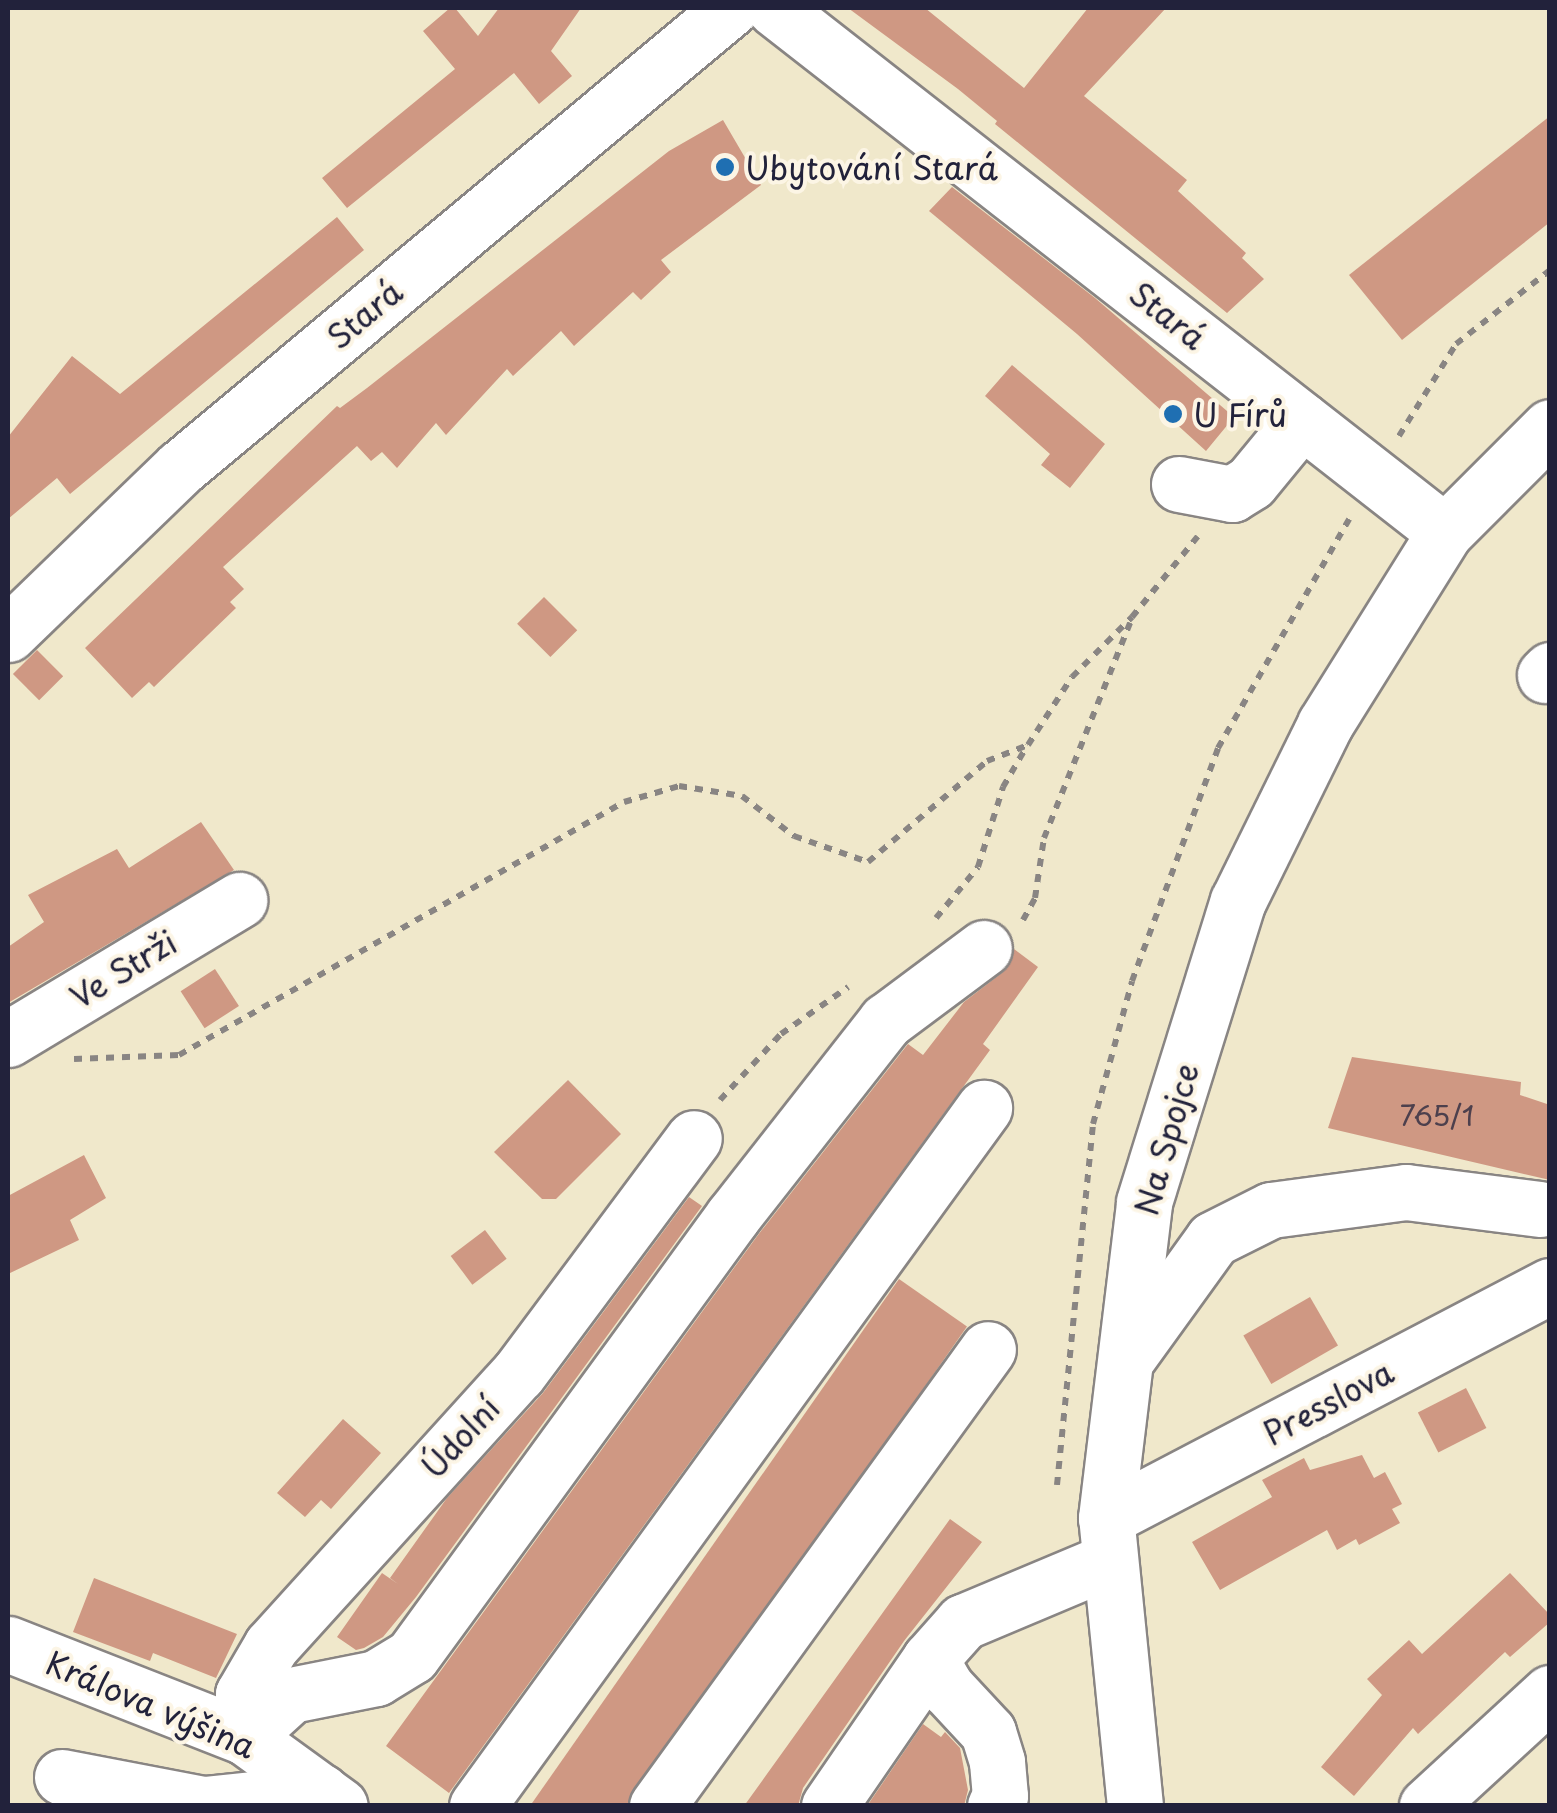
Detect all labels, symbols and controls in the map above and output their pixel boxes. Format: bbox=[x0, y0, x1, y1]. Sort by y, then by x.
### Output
place label: Ubytování Stará bbox=[745, 148, 997, 186]
marker: Ubytování Stará bbox=[714, 156, 736, 178]
street label: Stará bbox=[319, 272, 409, 356]
street label: Stará bbox=[1122, 273, 1214, 357]
place label: U Fírů bbox=[1193, 395, 1288, 433]
marker: U Fírů bbox=[1162, 403, 1184, 425]
street label: Ve Strži bbox=[62, 922, 184, 1016]
street label: Na Spojce bbox=[1126, 1059, 1206, 1219]
house number: 765/1 bbox=[1400, 1098, 1474, 1132]
street label: Presslova bbox=[1257, 1352, 1399, 1452]
street label: Údolní bbox=[413, 1388, 507, 1486]
street label: Králova výšina bbox=[40, 1643, 262, 1765]

